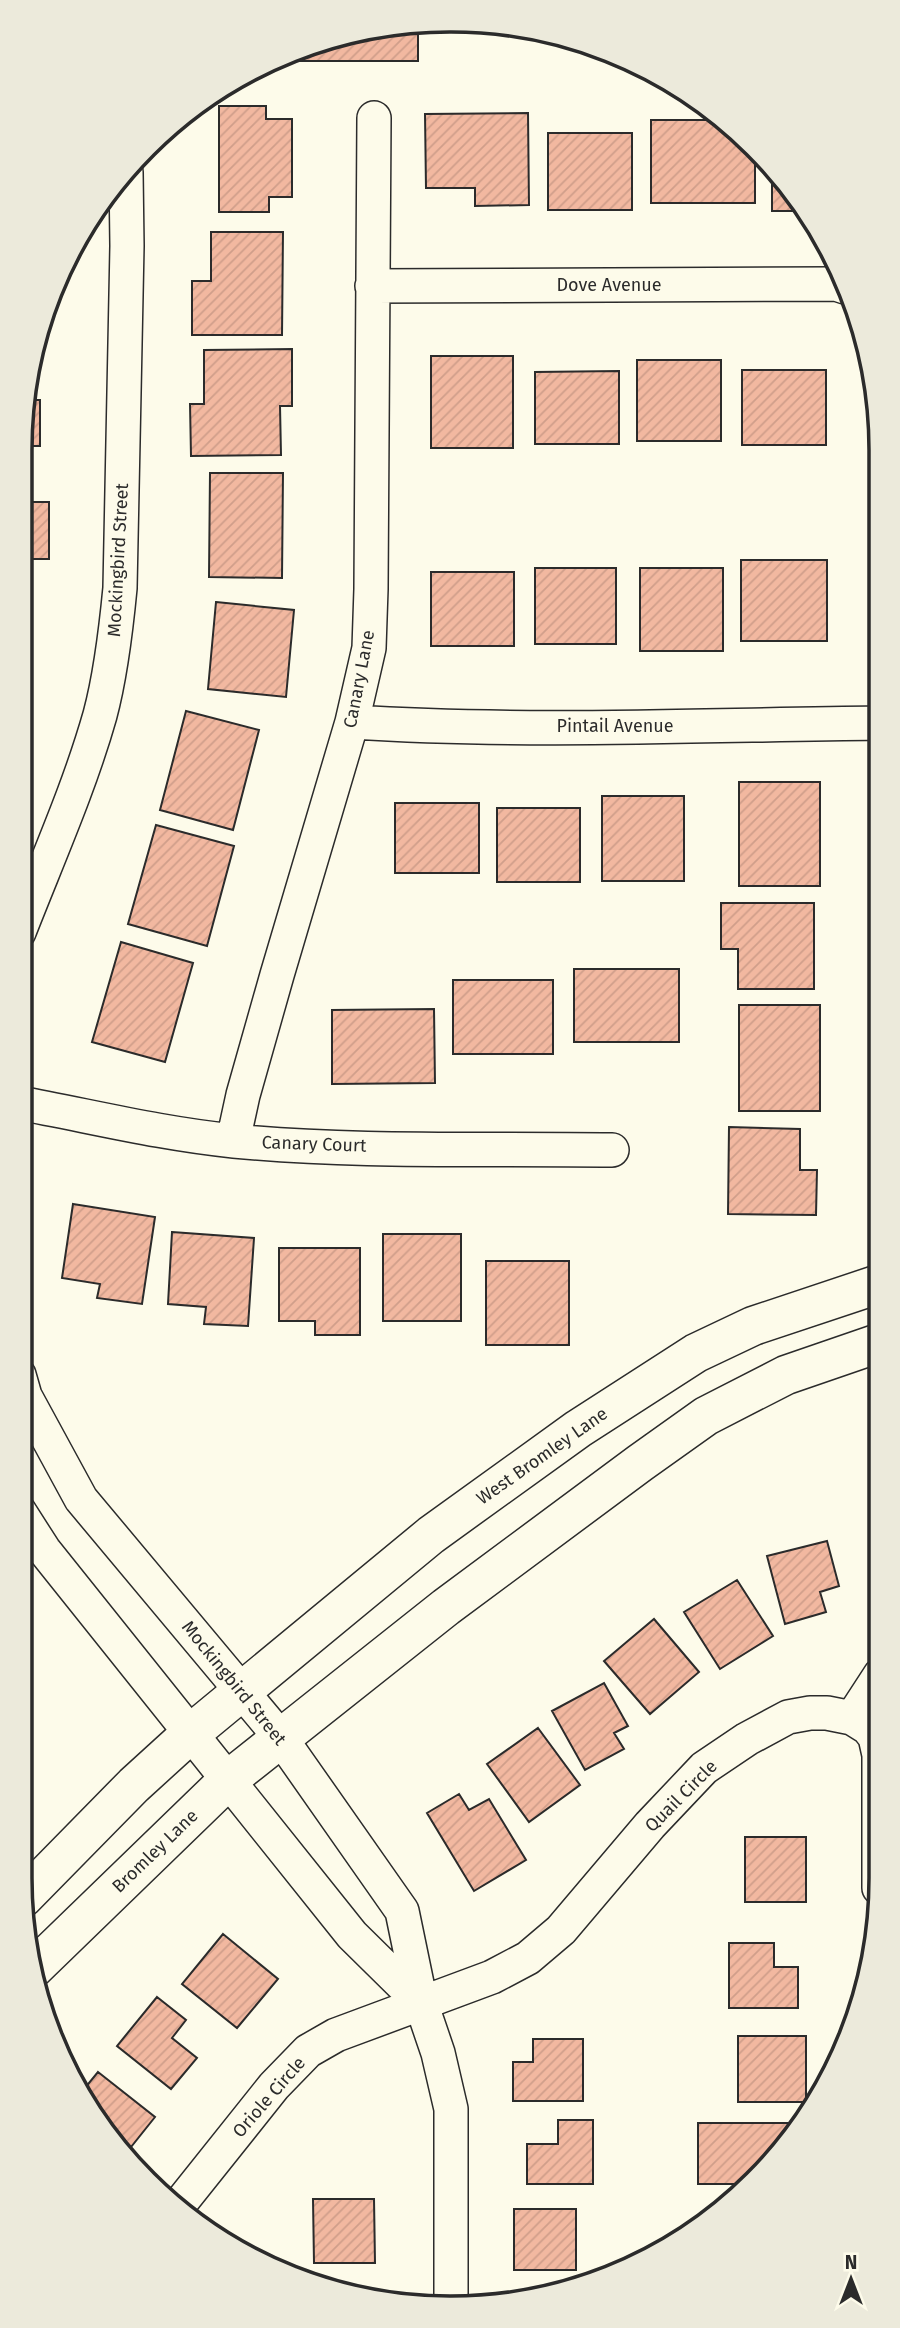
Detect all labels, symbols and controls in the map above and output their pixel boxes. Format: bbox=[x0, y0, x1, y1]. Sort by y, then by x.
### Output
street label: Dove Avenue bbox=[556, 274, 662, 296]
street label: Mockingbird Street bbox=[103, 482, 133, 637]
street label: Canary Lane bbox=[339, 628, 379, 730]
street label: Pintail Avenue bbox=[556, 715, 674, 737]
street label: Canary Court bbox=[261, 1131, 367, 1157]
street label: West Bromley Lane bbox=[472, 1403, 612, 1509]
street label: Mockingbird Street bbox=[177, 1616, 291, 1750]
street label: Quail Circle bbox=[640, 1755, 722, 1837]
street label: Bromley Lane bbox=[108, 1805, 202, 1897]
street label: Oriole Circle bbox=[228, 2052, 310, 2142]
north arrow bbox=[816, 2244, 886, 2314]
text: N bbox=[845, 2251, 857, 2274]

